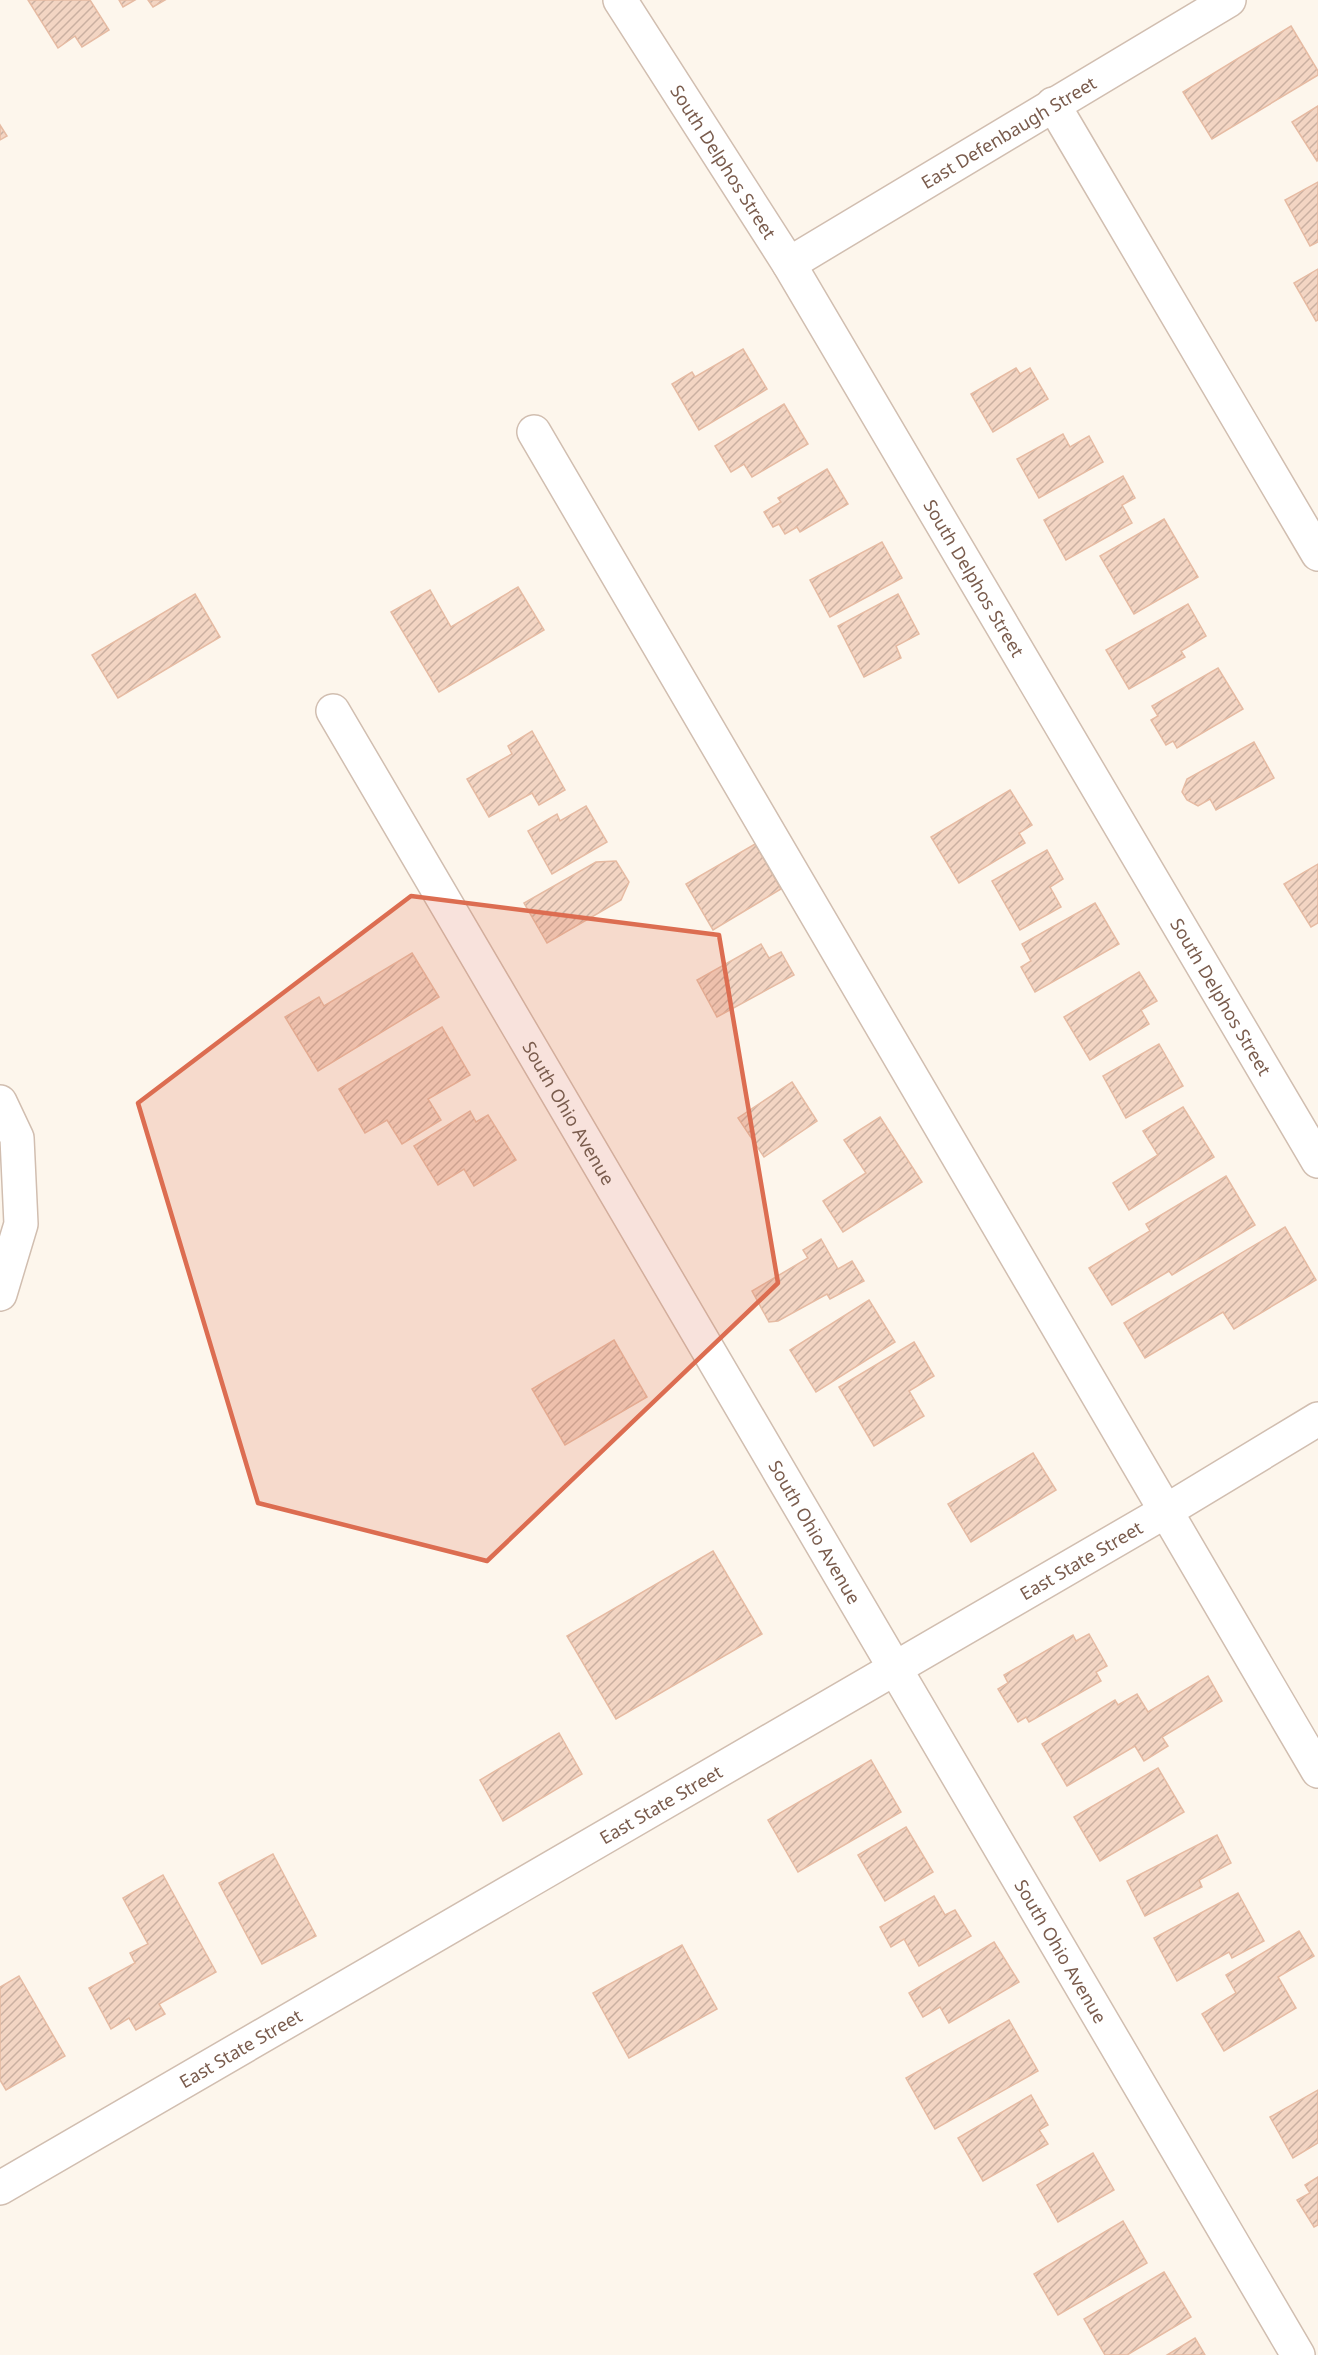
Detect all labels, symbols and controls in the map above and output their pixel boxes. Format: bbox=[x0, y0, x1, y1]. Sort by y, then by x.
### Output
street label: East Defenbaugh Street bbox=[917, 70, 1101, 194]
street label: South Delphos Street bbox=[665, 80, 782, 244]
street label: South Delphos Street bbox=[918, 495, 1030, 662]
street label: South Delphos Street bbox=[1165, 913, 1277, 1080]
street label: South Ohio Avenue bbox=[517, 1037, 620, 1189]
street label: South Ohio Avenue bbox=[763, 1456, 866, 1608]
street label: East State Street bbox=[1015, 1515, 1147, 1605]
street label: East State Street bbox=[595, 1759, 727, 1849]
street label: South Ohio Avenue bbox=[1009, 1875, 1113, 2027]
street label: East State Street bbox=[175, 2003, 307, 2093]

